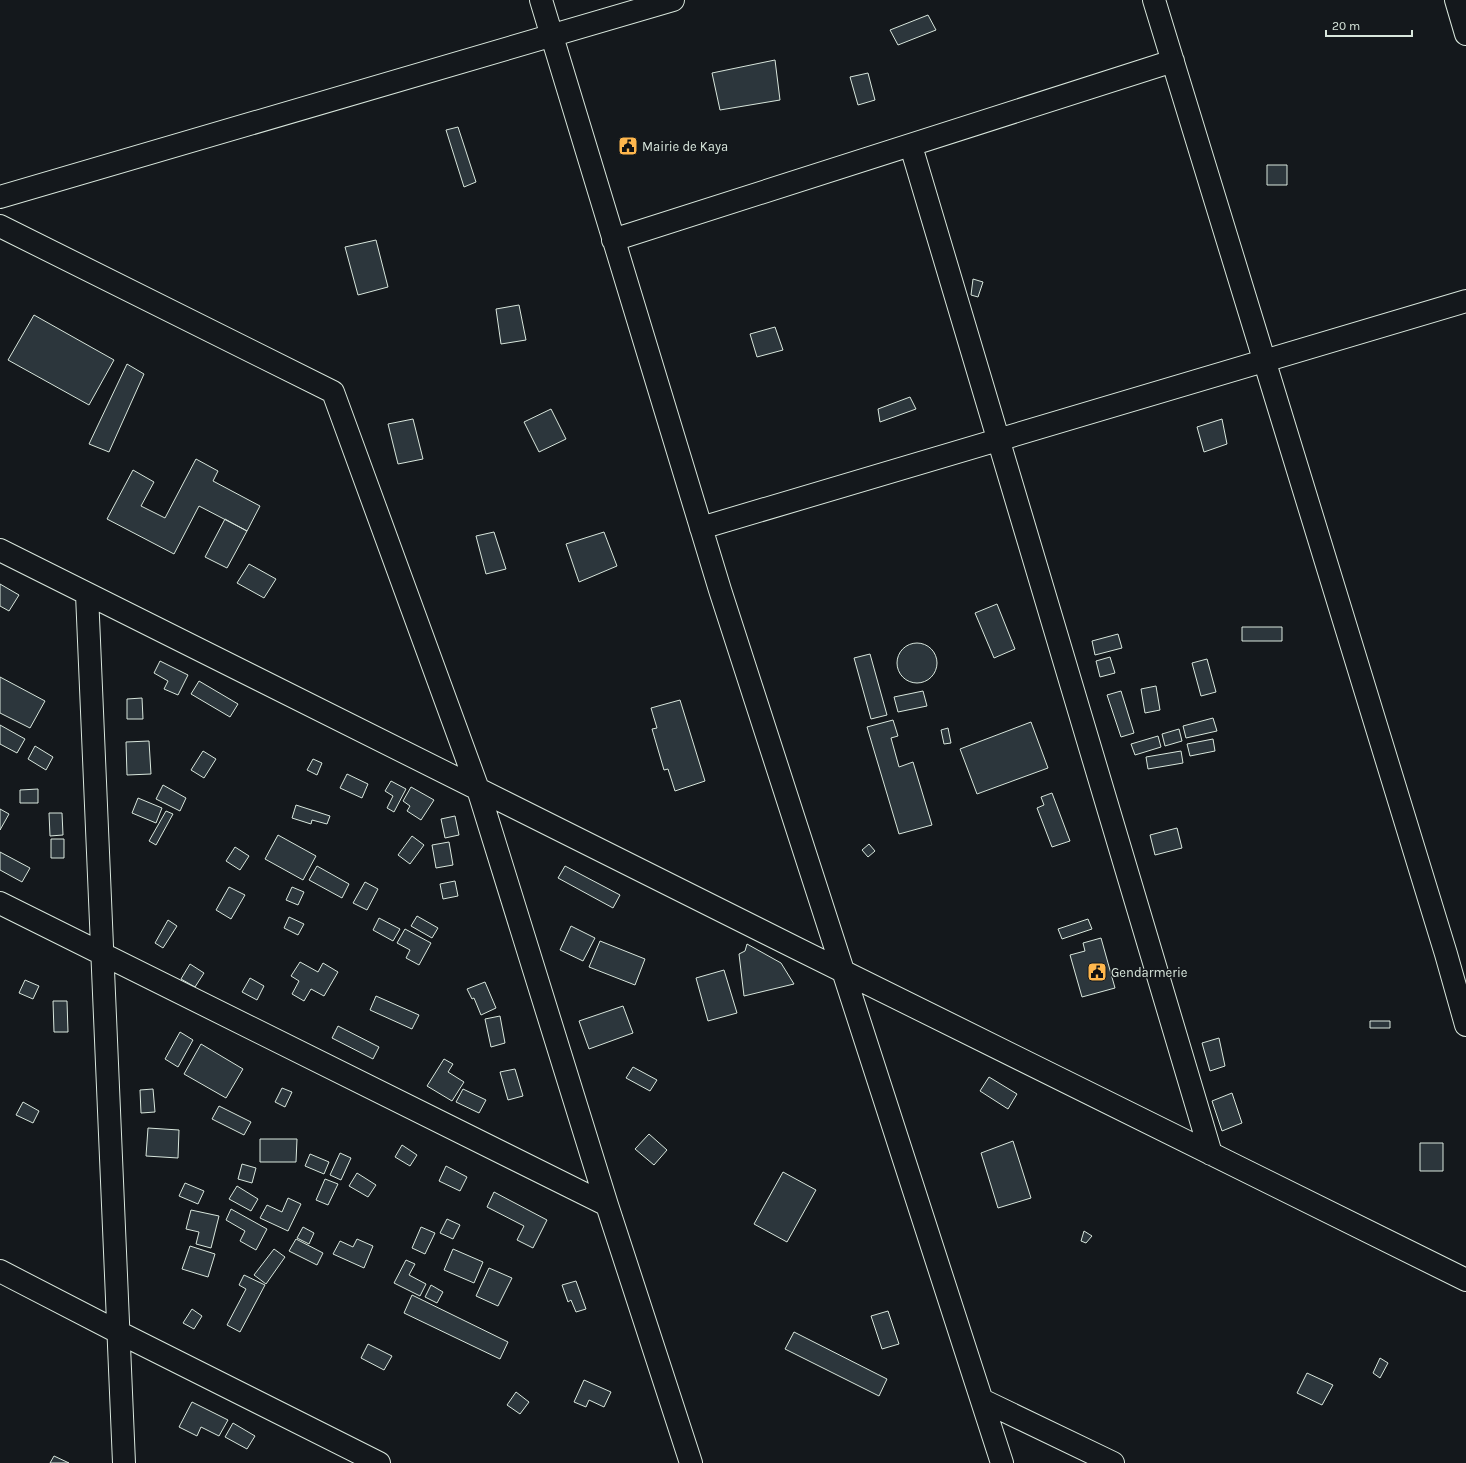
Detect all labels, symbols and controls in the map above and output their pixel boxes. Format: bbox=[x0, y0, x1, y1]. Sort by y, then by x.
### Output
scale bar bbox=[1326, 12, 1412, 38]
text: 20 m bbox=[1332, 19, 1360, 33]
public building icon: Mairie de Kaya bbox=[617, 135, 639, 157]
place label: Mairie de Kaya bbox=[642, 139, 728, 154]
public building icon: Gendarmerie bbox=[1086, 961, 1108, 983]
place label: Gendarmerie bbox=[1111, 965, 1188, 980]

